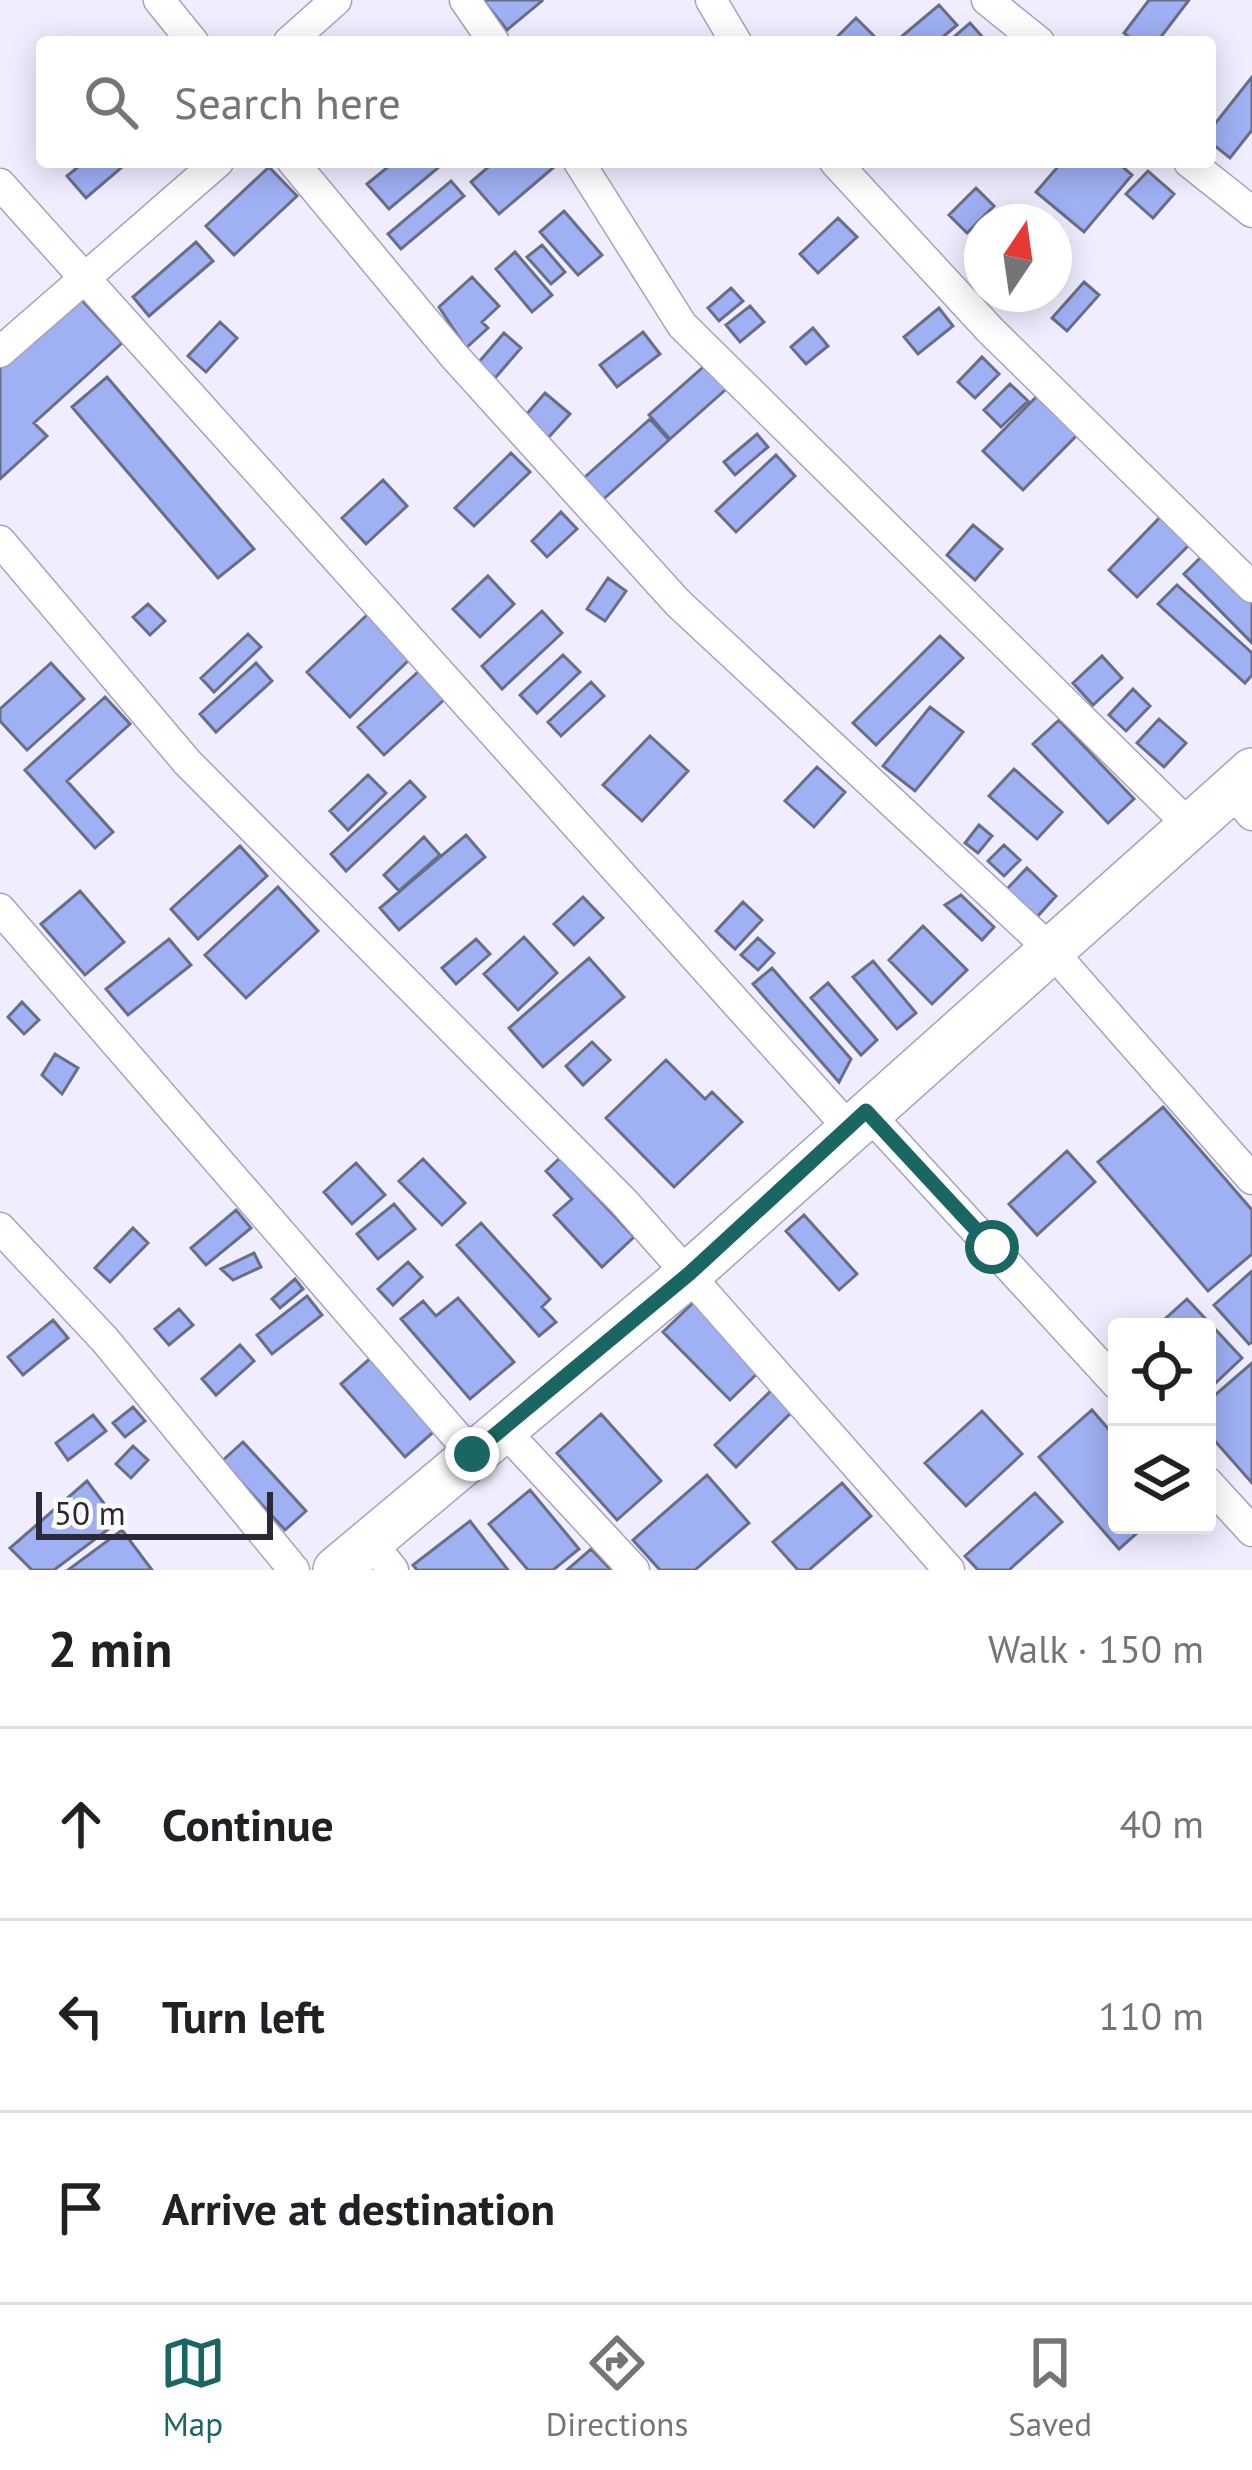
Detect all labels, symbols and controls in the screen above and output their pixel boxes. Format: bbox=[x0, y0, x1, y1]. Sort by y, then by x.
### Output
search box bbox=[36, 36, 1216, 168]
icon: search bbox=[78, 69, 144, 135]
text: Search here bbox=[174, 73, 401, 131]
north arrow bbox=[964, 204, 1072, 312]
route start bbox=[965, 1220, 1019, 1274]
map controls bbox=[1108, 1318, 1216, 1534]
button: locate bbox=[1108, 1318, 1216, 1426]
button: layers bbox=[1108, 1426, 1216, 1534]
route end bbox=[445, 1427, 499, 1481]
scale bar bbox=[36, 1486, 273, 1539]
text: 50 m bbox=[54, 1491, 126, 1534]
text: 2 min bbox=[48, 1615, 172, 1681]
text: Walk · 150 m bbox=[988, 1623, 1204, 1674]
icon: ahead bbox=[48, 1791, 114, 1857]
text: Continue bbox=[162, 1795, 334, 1853]
text: 40 m bbox=[1119, 1798, 1204, 1849]
icon: left bbox=[48, 1983, 114, 2049]
text: Turn left bbox=[162, 1987, 325, 2045]
text: 110 m bbox=[1098, 1990, 1204, 2041]
icon: arrive bbox=[48, 2175, 114, 2241]
text: Arrive at destination bbox=[162, 2179, 555, 2237]
tab: Map bbox=[160, 2330, 226, 2445]
tab: Directions bbox=[546, 2330, 688, 2445]
tab: Saved bbox=[1008, 2330, 1092, 2445]

